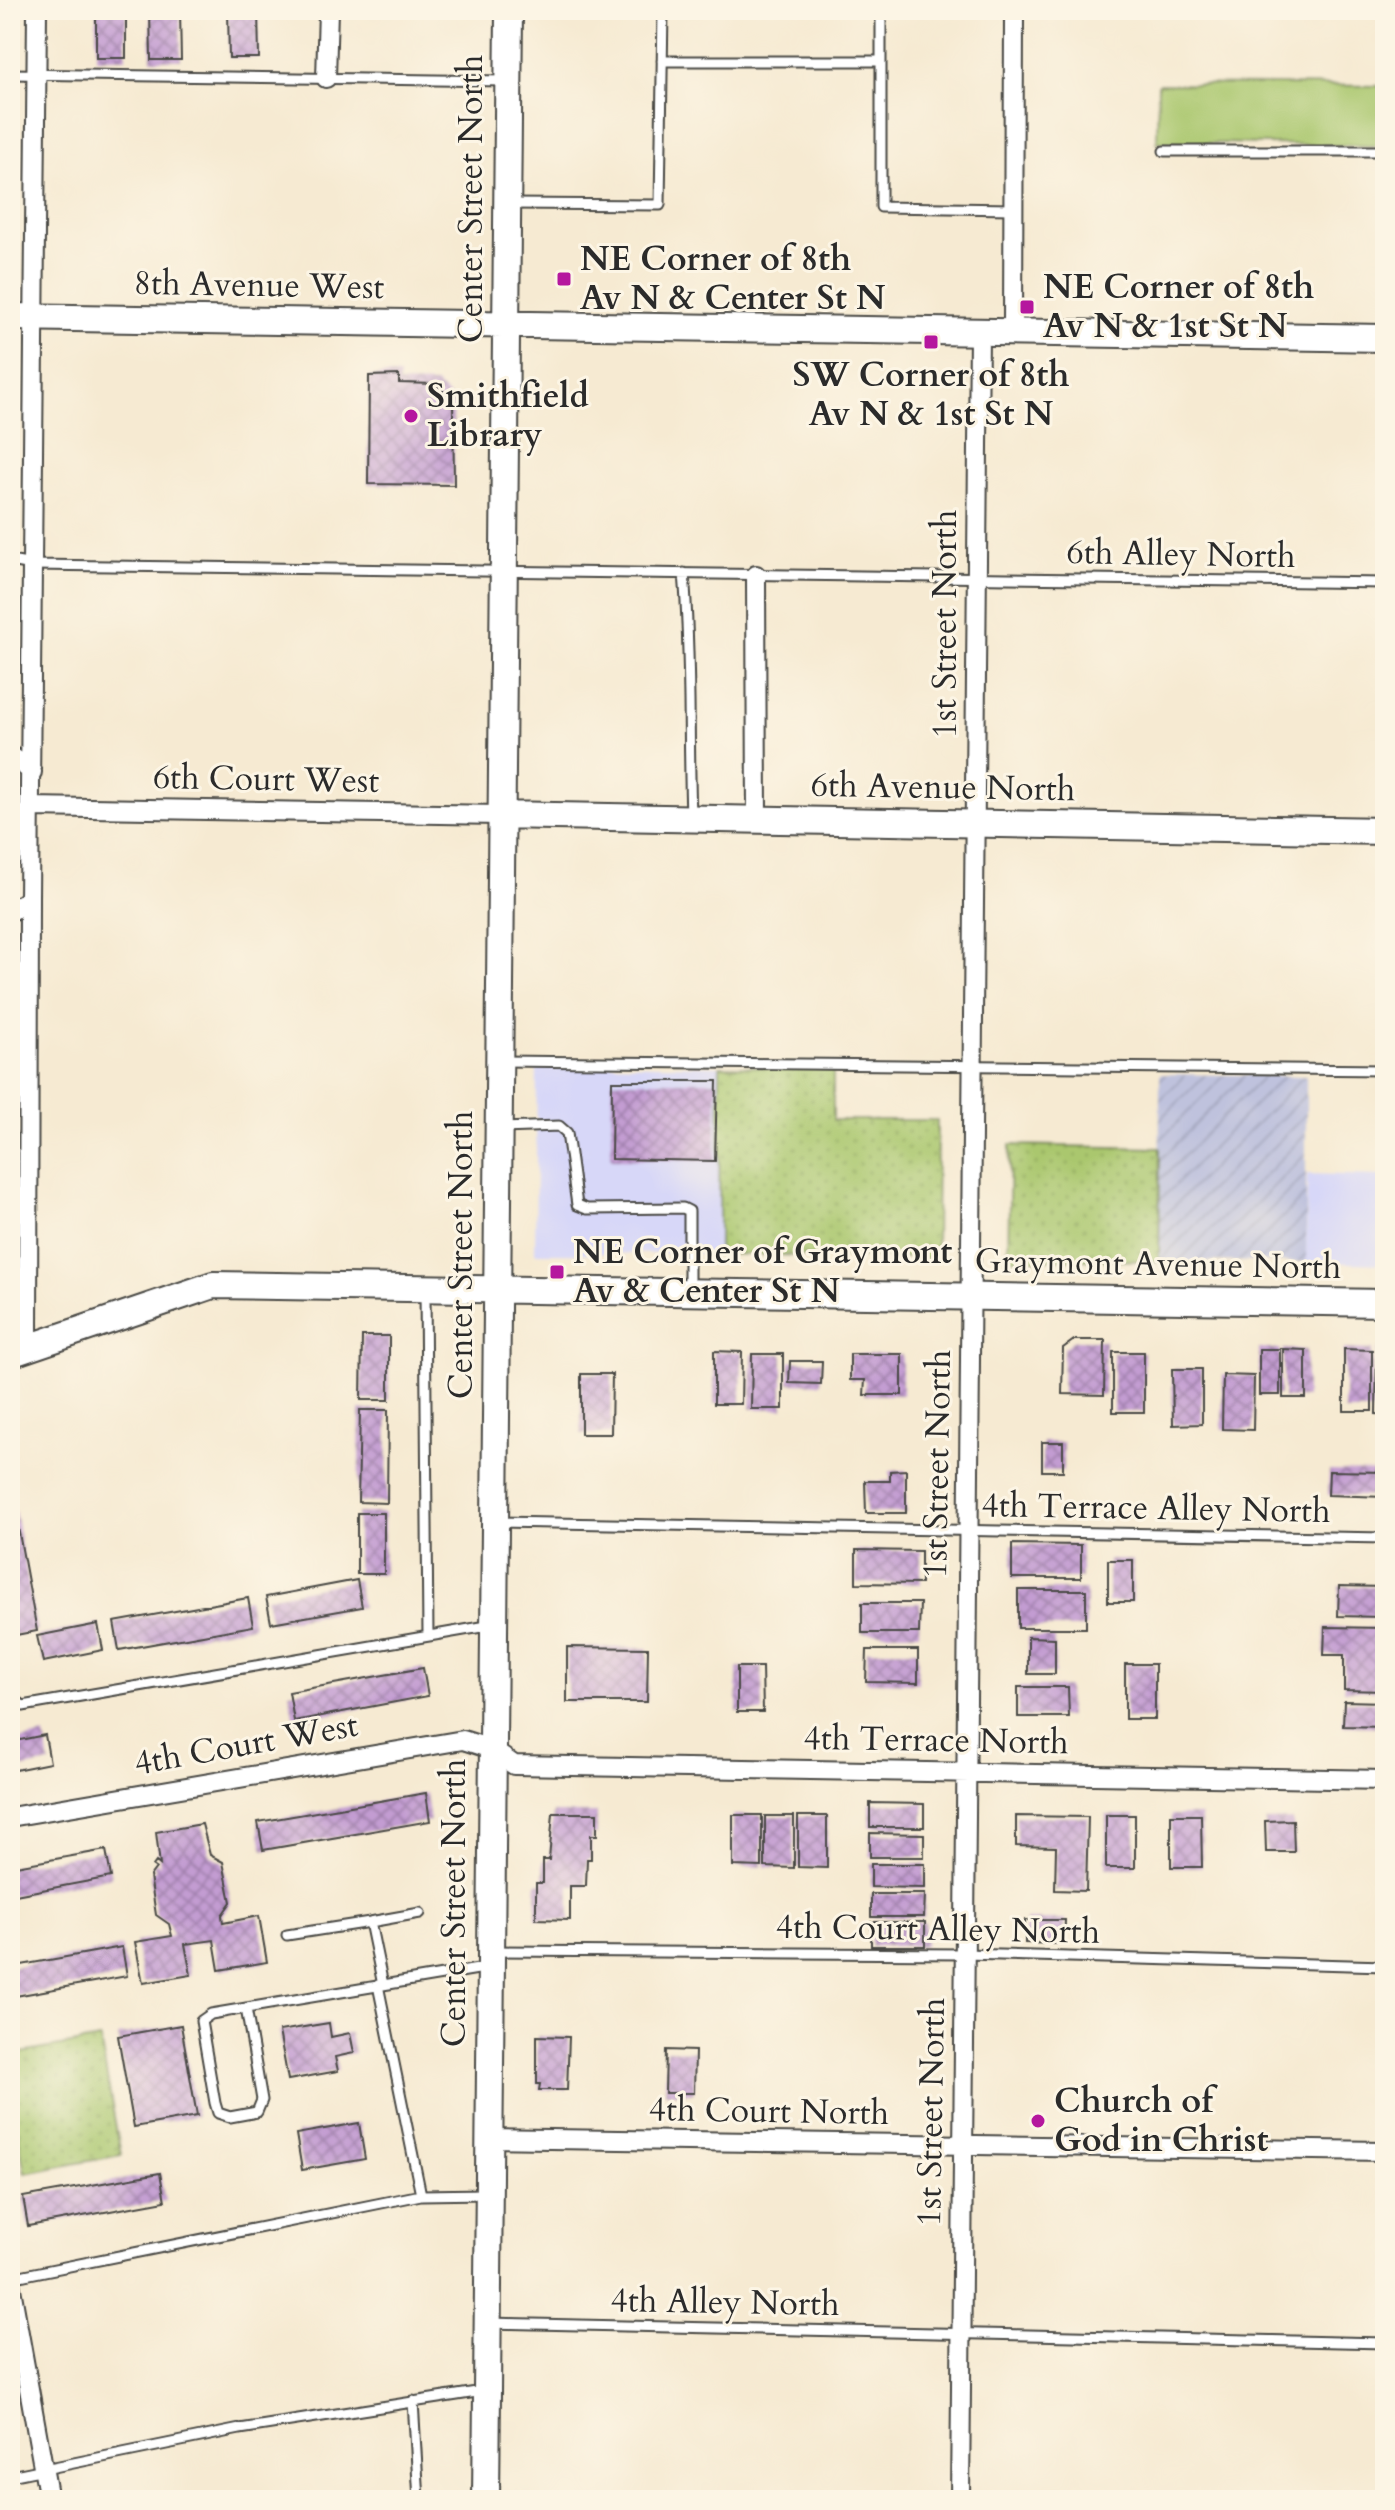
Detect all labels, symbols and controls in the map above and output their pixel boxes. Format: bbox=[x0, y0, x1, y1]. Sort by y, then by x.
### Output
street label: Center Street North bbox=[448, 54, 494, 343]
place label: NE Corner of 8th Av N & Center St N bbox=[580, 236, 886, 321]
street label: 8th Avenue West bbox=[133, 260, 385, 310]
place label: NE Corner of 8th Av N & 1st St N bbox=[1043, 264, 1314, 349]
marker: NE Corner of 8th Av N & Center St N bbox=[555, 270, 573, 288]
marker: NE Corner of 8th Av N & 1st St N bbox=[1018, 298, 1036, 316]
marker: SW Corner of 8th Av N & 1st St N bbox=[922, 333, 940, 351]
place label: SW Corner of 8th Av N & 1st St N bbox=[792, 352, 1070, 437]
place label: Smithfield Library bbox=[427, 373, 590, 458]
marker: Smithfield Library bbox=[402, 407, 420, 425]
street label: 1st Street North bbox=[922, 509, 968, 738]
street label: 6th Alley North bbox=[1066, 529, 1296, 579]
street label: 6th Court West bbox=[152, 754, 380, 804]
street label: 6th Avenue North bbox=[810, 762, 1076, 812]
street label: Center Street North bbox=[438, 1110, 484, 1399]
place label: NE Corner of Graymont Av & Center St N bbox=[573, 1229, 952, 1314]
street label: Graymont Avenue North bbox=[974, 1238, 1342, 1290]
marker: NE Corner of Graymont Av & Center St N bbox=[548, 1263, 566, 1281]
street label: 1st Street North bbox=[912, 1349, 962, 1579]
street label: 4th Terrace Alley North bbox=[981, 1482, 1331, 1534]
street label: 4th Court West bbox=[131, 1702, 362, 1786]
street label: 4th Terrace North bbox=[803, 1715, 1069, 1765]
street label: Center Street North bbox=[431, 1758, 477, 2047]
street label: 4th Court Alley North bbox=[775, 1903, 1101, 1955]
street label: 1st Street North bbox=[906, 1997, 956, 2227]
place label: Church of God in Christ bbox=[1054, 2078, 1268, 2163]
street label: 4th Court North bbox=[648, 2086, 890, 2136]
marker: Church of God in Christ bbox=[1029, 2112, 1047, 2130]
street label: 4th Alley North bbox=[610, 2277, 840, 2327]

